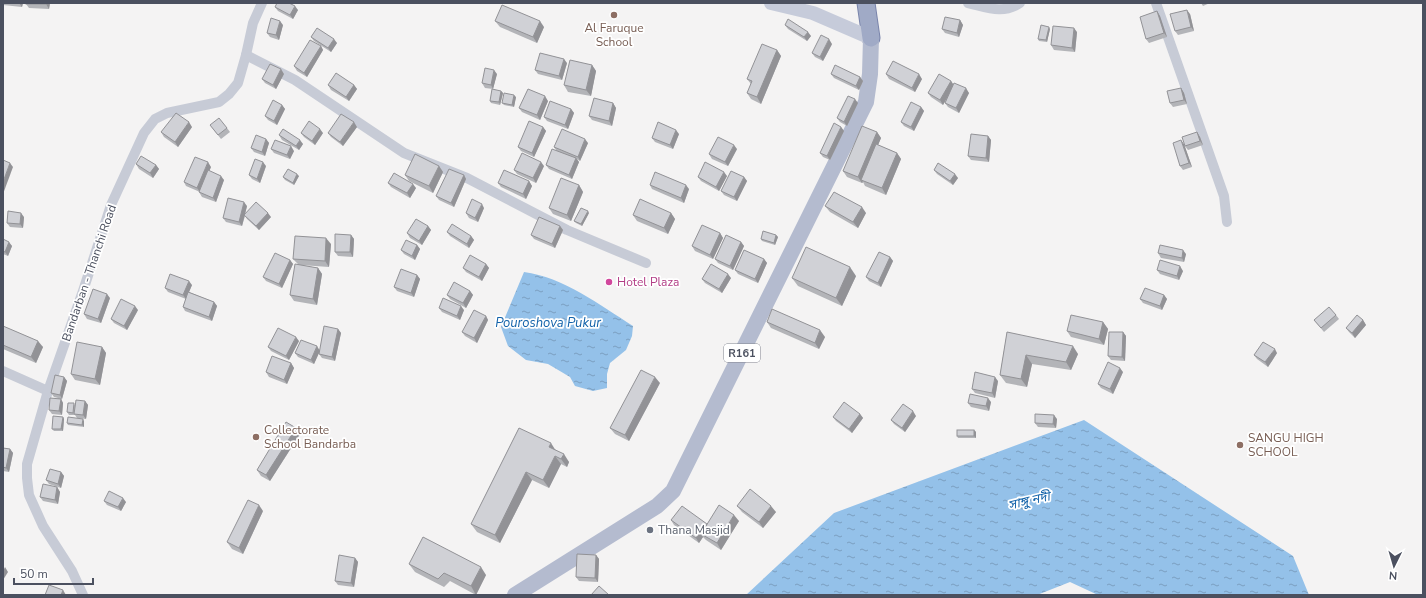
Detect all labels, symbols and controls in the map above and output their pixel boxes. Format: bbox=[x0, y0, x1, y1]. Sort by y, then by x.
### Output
marker: Al Faruque School bbox=[609, 10, 619, 20]
place label: Al Faruque School bbox=[584, 20, 644, 50]
street label: Bandarban - Thanchi Road bbox=[58, 202, 120, 344]
place label: Hotel Plaza bbox=[617, 274, 679, 290]
marker: Hotel Plaza bbox=[604, 277, 614, 287]
water label: Pouroshova Pukur bbox=[495, 314, 601, 332]
road number: R161 bbox=[724, 344, 760, 362]
place label: Collectorate School Bandarba bbox=[264, 422, 356, 452]
place label: SANGU HIGH SCHOOL bbox=[1248, 430, 1324, 460]
marker: Collectorate School Bandarba bbox=[251, 432, 261, 442]
marker: SANGU HIGH SCHOOL bbox=[1235, 440, 1245, 450]
water label: সাঙ্গু নদী bbox=[1006, 487, 1054, 515]
place label: Thana Masjid bbox=[658, 522, 730, 538]
marker: Thana Masjid bbox=[645, 525, 655, 535]
north arrow bbox=[1374, 546, 1414, 586]
scale bar bbox=[14, 560, 93, 586]
text: 50 m bbox=[20, 566, 48, 582]
text: N bbox=[1388, 568, 1398, 583]

